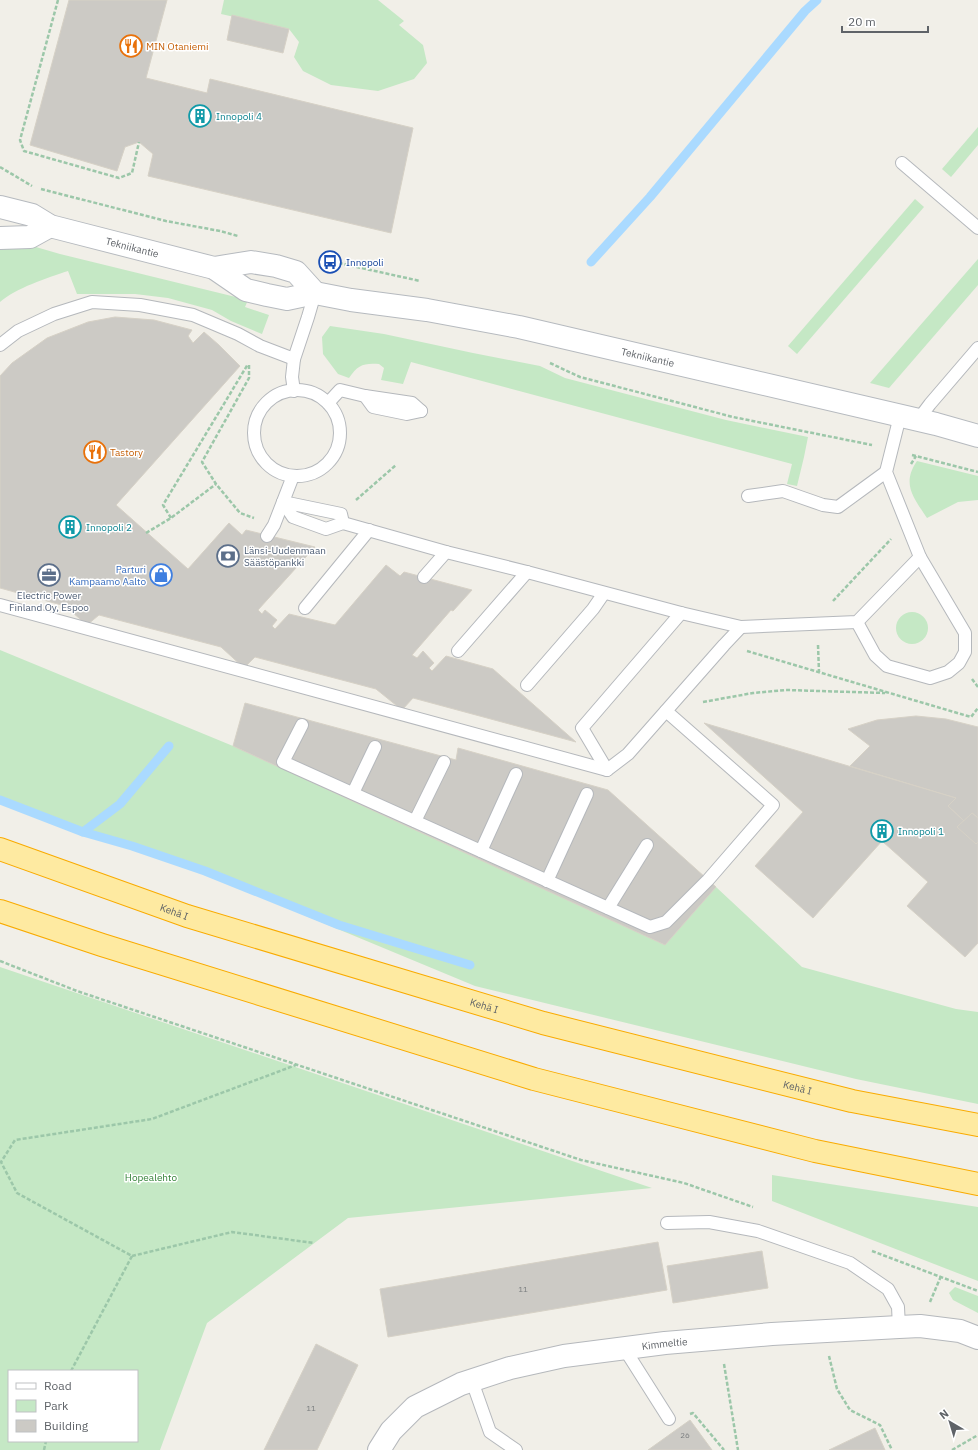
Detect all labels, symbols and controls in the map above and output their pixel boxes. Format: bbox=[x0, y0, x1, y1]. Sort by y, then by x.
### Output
scale bar bbox=[842, 8, 928, 34]
text: 20 m bbox=[848, 14, 876, 29]
restaurant icon: MIN Otaniemi bbox=[118, 33, 144, 59]
place label: MIN Otaniemi bbox=[146, 40, 208, 53]
building icon: Innopoli 4 bbox=[187, 103, 213, 129]
place label: Innopoli 4 bbox=[216, 110, 262, 123]
street label: Tekniikantie bbox=[104, 235, 161, 261]
bus stop icon: Innopoli bbox=[317, 249, 343, 275]
place label: Innopoli bbox=[346, 256, 384, 269]
street label: Tekniikantie bbox=[620, 345, 676, 370]
restaurant icon: Tastory bbox=[82, 439, 108, 465]
place label: Tastory bbox=[110, 446, 143, 459]
building icon: Innopoli 2 bbox=[57, 514, 83, 540]
place label: Innopoli 2 bbox=[86, 521, 132, 534]
bank icon: Länsi-Uudenmaan Säästöpankki bbox=[215, 543, 241, 569]
place label: Länsi-Uudenmaan Säästöpankki bbox=[244, 544, 326, 569]
office icon: Electric Power Finland Oy, Espoo bbox=[36, 562, 62, 588]
shop icon: Parturi Kampaamo Aalto bbox=[148, 562, 174, 588]
place label: Parturi Kampaamo Aalto bbox=[69, 563, 146, 588]
place label: Electric Power Finland Oy, Espoo bbox=[9, 589, 89, 614]
building icon: Innopoli 1 bbox=[869, 818, 895, 844]
place label: Innopoli 1 bbox=[898, 825, 944, 838]
street label: Kehä I bbox=[158, 901, 190, 923]
street label: Kehä I bbox=[468, 995, 500, 1016]
street label: Kehä I bbox=[782, 1078, 813, 1098]
park label: Hopealehto bbox=[125, 1171, 178, 1184]
house number: 11 bbox=[518, 1284, 528, 1294]
street label: Kimmeltie bbox=[641, 1335, 688, 1353]
legend bbox=[8, 1370, 138, 1442]
text: Road bbox=[44, 1378, 72, 1393]
text: Park bbox=[44, 1398, 69, 1413]
north arrow bbox=[930, 1402, 970, 1442]
house number: 11 bbox=[306, 1403, 316, 1413]
text: N bbox=[936, 1406, 951, 1422]
text: Building bbox=[44, 1418, 89, 1433]
house number: 26 bbox=[680, 1430, 690, 1440]

